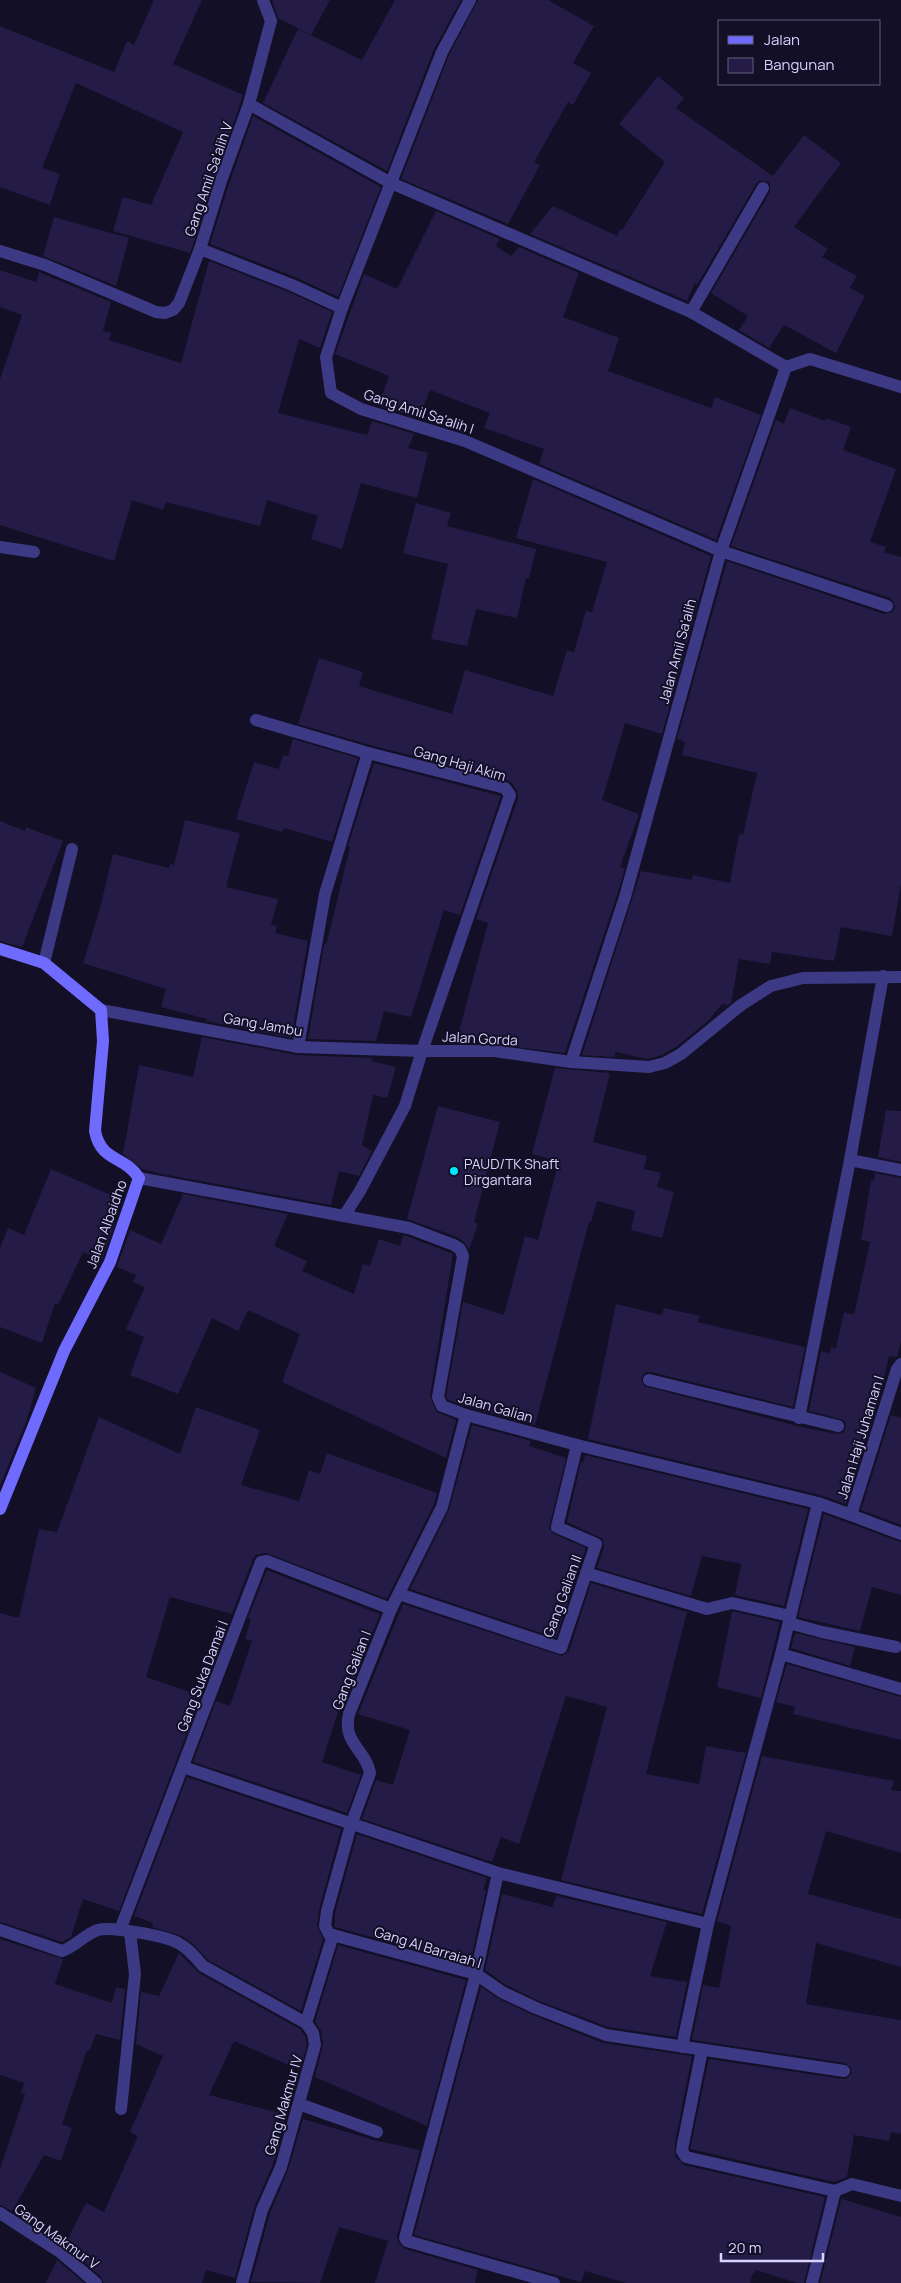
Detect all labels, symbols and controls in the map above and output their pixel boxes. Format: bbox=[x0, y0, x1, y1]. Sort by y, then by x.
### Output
legend bbox=[718, 20, 881, 85]
text: Jalan bbox=[764, 29, 800, 50]
text: Bangunan bbox=[764, 54, 834, 75]
street label: Gang Amil Sa'alih V bbox=[180, 119, 237, 239]
street label: Gang Amil Sa'alih I bbox=[362, 384, 476, 438]
street label: Jalan Amil Sa'alih bbox=[654, 596, 700, 706]
street label: Gang Haji Akim bbox=[412, 741, 508, 785]
street label: Gang Jambu bbox=[222, 1008, 304, 1040]
street label: Jalan Gorda bbox=[442, 1027, 518, 1049]
place label: PAUD/TK Shaft Dirgantara bbox=[464, 1154, 560, 1189]
marker: PAUD/TK Shaft Dirgantara bbox=[448, 1165, 460, 1177]
street label: Jalan Albaidho bbox=[81, 1177, 131, 1271]
street label: Jalan Haji Juhaman I bbox=[832, 1373, 888, 1501]
street label: Jalan Galian bbox=[457, 1387, 535, 1427]
street label: Gang Galian II bbox=[538, 1552, 586, 1640]
street label: Gang Suka Damai I bbox=[172, 1618, 232, 1734]
street label: Gang Galian I bbox=[327, 1628, 375, 1712]
street label: Gang Al Barraiah I bbox=[372, 1922, 484, 1972]
street label: Gang Makmur IV bbox=[260, 2052, 307, 2157]
street label: Gang Makmur V bbox=[11, 2199, 103, 2273]
scale bar bbox=[721, 2230, 824, 2262]
text: 20 m bbox=[728, 2237, 761, 2258]

